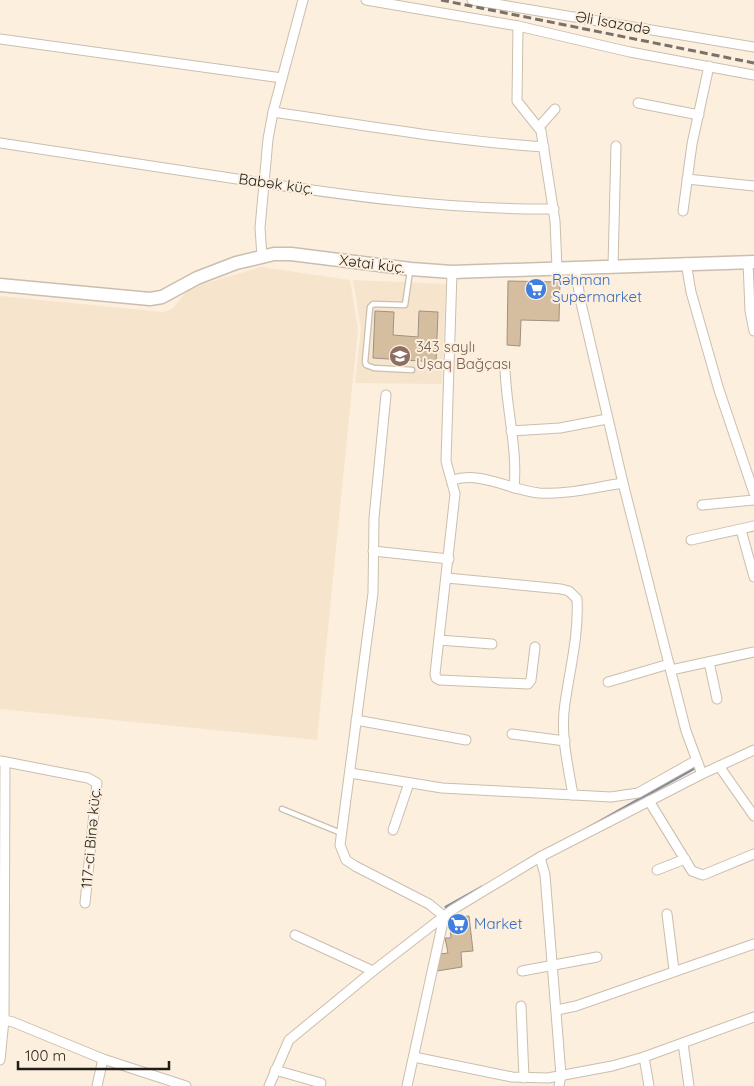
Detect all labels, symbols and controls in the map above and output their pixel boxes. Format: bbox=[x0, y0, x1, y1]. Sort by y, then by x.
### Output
street label: Əli İsazadə bbox=[574, 7, 652, 38]
street label: Babək küç. bbox=[237, 169, 315, 198]
street label: Xətai küç. bbox=[338, 250, 406, 277]
place label: Rəhman Supermarket bbox=[552, 270, 642, 306]
supermarket icon: Rəhman Supermarket bbox=[524, 277, 548, 301]
place label: 343 saylı Uşaq Bağçası bbox=[416, 337, 511, 373]
school or university icon: 343 saylı Uşaq Bağçası bbox=[388, 344, 412, 368]
street label: 117-ci Binə küç. bbox=[77, 787, 104, 889]
supermarket icon: Market bbox=[446, 912, 470, 936]
place label: Market bbox=[474, 914, 523, 933]
scale bar bbox=[18, 1038, 169, 1070]
text: 100 m bbox=[25, 1046, 66, 1065]

